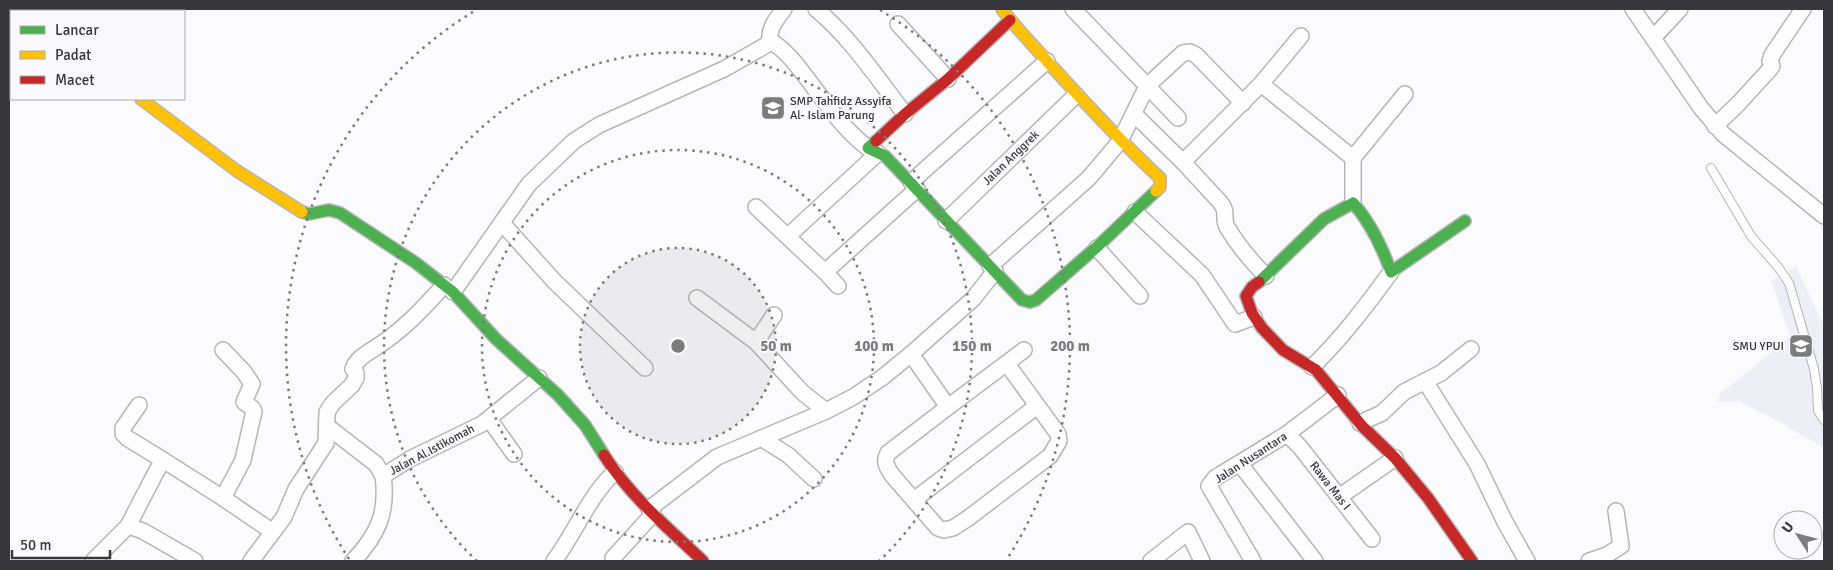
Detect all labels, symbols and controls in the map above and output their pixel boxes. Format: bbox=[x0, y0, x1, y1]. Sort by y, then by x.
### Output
legend bbox=[10, 10, 185, 100]
text: Lancar bbox=[55, 21, 99, 39]
text: Padat bbox=[55, 46, 91, 64]
text: Macet bbox=[55, 71, 94, 89]
place label: SMP Tahfidz Assyifa Al- Islam Parung bbox=[790, 94, 892, 123]
school or university icon: SMP Tahfidz Assyifa Al- Islam Parung bbox=[760, 95, 786, 121]
street label: Jalan Anggrek bbox=[980, 127, 1042, 189]
school or university icon: SMU YPUI bbox=[1788, 333, 1814, 359]
centre of rings bbox=[669, 337, 687, 355]
text: 50 m bbox=[760, 337, 792, 355]
text: 100 m bbox=[854, 337, 894, 355]
text: 150 m bbox=[952, 337, 992, 355]
text: 200 m bbox=[1050, 337, 1090, 355]
place label: SMU YPUI bbox=[1733, 339, 1784, 354]
street label: Jalan Al.Istikomah bbox=[387, 421, 477, 479]
street label: Jalan Nusantara bbox=[1212, 429, 1290, 487]
street label: Rawa Mas I bbox=[1306, 459, 1354, 513]
north arrow bbox=[1773, 510, 1823, 560]
text: U bbox=[1778, 519, 1798, 536]
scale bar bbox=[12, 528, 110, 560]
text: 50 m bbox=[20, 536, 51, 554]

